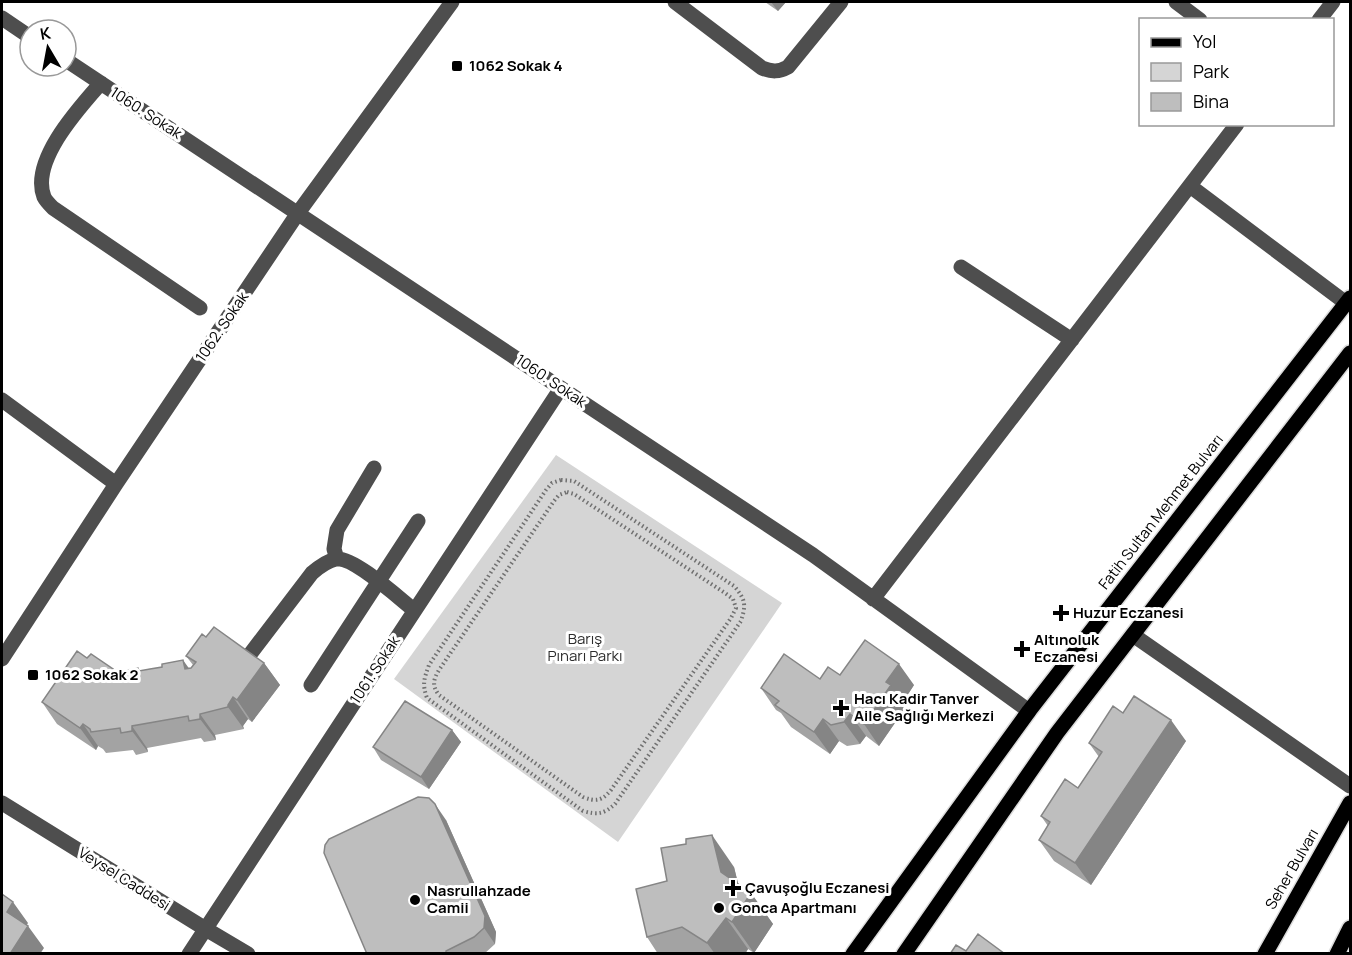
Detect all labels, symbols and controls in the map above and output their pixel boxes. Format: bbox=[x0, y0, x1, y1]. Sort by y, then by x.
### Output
north arrow bbox=[18, 18, 78, 78]
legend bbox=[1139, 18, 1334, 126]
text: K bbox=[38, 21, 53, 45]
text: Yol bbox=[1193, 29, 1216, 53]
place label: 1062 Sokak 4 bbox=[469, 55, 563, 76]
marker: 1062 Sokak 4 bbox=[450, 59, 464, 73]
text: Park bbox=[1193, 59, 1230, 83]
street label: 1060. Sokak bbox=[106, 82, 187, 144]
text: Bina bbox=[1193, 89, 1229, 113]
street label: 1062. Sokak bbox=[190, 287, 253, 366]
street label: 1060. Sokak bbox=[512, 349, 591, 412]
street label: Fatih Sultan Mehmet Bulvarı bbox=[1093, 430, 1228, 594]
place label: Huzur Eczanesi bbox=[1073, 602, 1184, 623]
marker: Huzur Eczanesi bbox=[1054, 606, 1068, 620]
park label: Barış Pınarı Parkı bbox=[547, 628, 623, 666]
place label: Altınoluk Eczanesi bbox=[1034, 629, 1100, 667]
street label: 1061. Sokak bbox=[345, 631, 405, 708]
marker: Altınoluk Eczanesi bbox=[1015, 642, 1029, 656]
place label: 1062 Sokak 2 bbox=[45, 664, 139, 685]
marker: 1062 Sokak 2 bbox=[26, 668, 40, 682]
place label: Hacı Kadir Tanver Aile Sağlığı Merkezi bbox=[854, 688, 994, 726]
marker: Hacı Kadir Tanver Aile Sağlığı Merkezi bbox=[832, 699, 850, 717]
street label: Seher Bulvarı bbox=[1260, 824, 1323, 913]
street label: Veysel Caddesi bbox=[74, 842, 174, 915]
place label: Çavuşoğlu Eczanesi bbox=[745, 877, 890, 898]
place label: Nasrullahzade Camii bbox=[427, 880, 531, 918]
marker: Çavuşoğlu Eczanesi bbox=[726, 881, 740, 895]
marker: Nasrullahzade Camii bbox=[408, 893, 422, 907]
place label: Gonca Apartmanı bbox=[731, 897, 857, 918]
marker: Gonca Apartmanı bbox=[712, 901, 726, 915]

